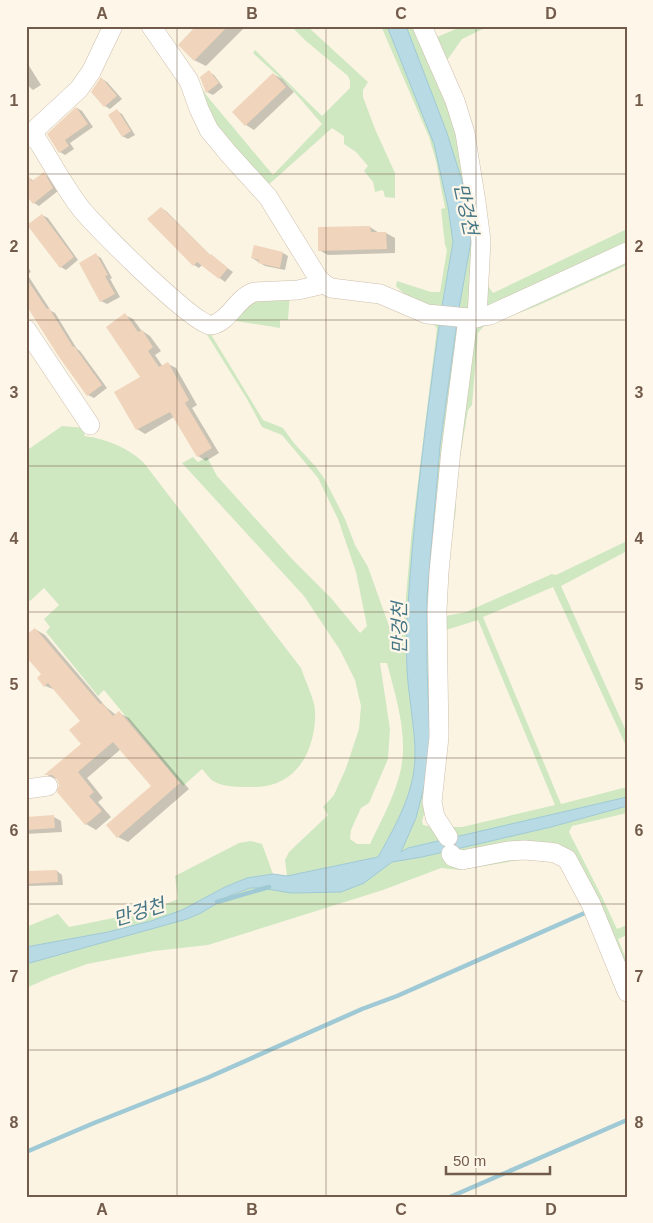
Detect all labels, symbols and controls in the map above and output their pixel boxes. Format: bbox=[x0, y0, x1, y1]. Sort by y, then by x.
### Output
text: A bbox=[96, 5, 108, 22]
text: B bbox=[246, 5, 258, 22]
text: C bbox=[395, 5, 407, 22]
text: D bbox=[545, 5, 557, 22]
text: 1 bbox=[10, 92, 19, 109]
text: 1 bbox=[635, 92, 644, 109]
water label: 만겅천 bbox=[450, 181, 482, 238]
text: 2 bbox=[10, 238, 19, 255]
text: 2 bbox=[635, 238, 644, 255]
text: 3 bbox=[10, 384, 19, 401]
text: 3 bbox=[635, 384, 644, 401]
text: 4 bbox=[10, 530, 19, 547]
text: 4 bbox=[635, 530, 644, 547]
water label: 만겅천 bbox=[389, 600, 410, 654]
text: 5 bbox=[10, 676, 19, 693]
text: 5 bbox=[635, 676, 644, 693]
text: 6 bbox=[10, 822, 19, 839]
text: 6 bbox=[635, 822, 644, 839]
water label: 만겅천 bbox=[111, 894, 169, 930]
text: 7 bbox=[10, 968, 19, 985]
text: 7 bbox=[635, 968, 644, 985]
text: 8 bbox=[10, 1114, 19, 1131]
text: 8 bbox=[635, 1114, 644, 1131]
scale bar bbox=[446, 1143, 549, 1175]
text: 50 m bbox=[453, 1152, 486, 1169]
text: A bbox=[96, 1201, 108, 1218]
text: B bbox=[246, 1201, 258, 1218]
text: C bbox=[395, 1201, 407, 1218]
text: D bbox=[545, 1201, 557, 1218]

